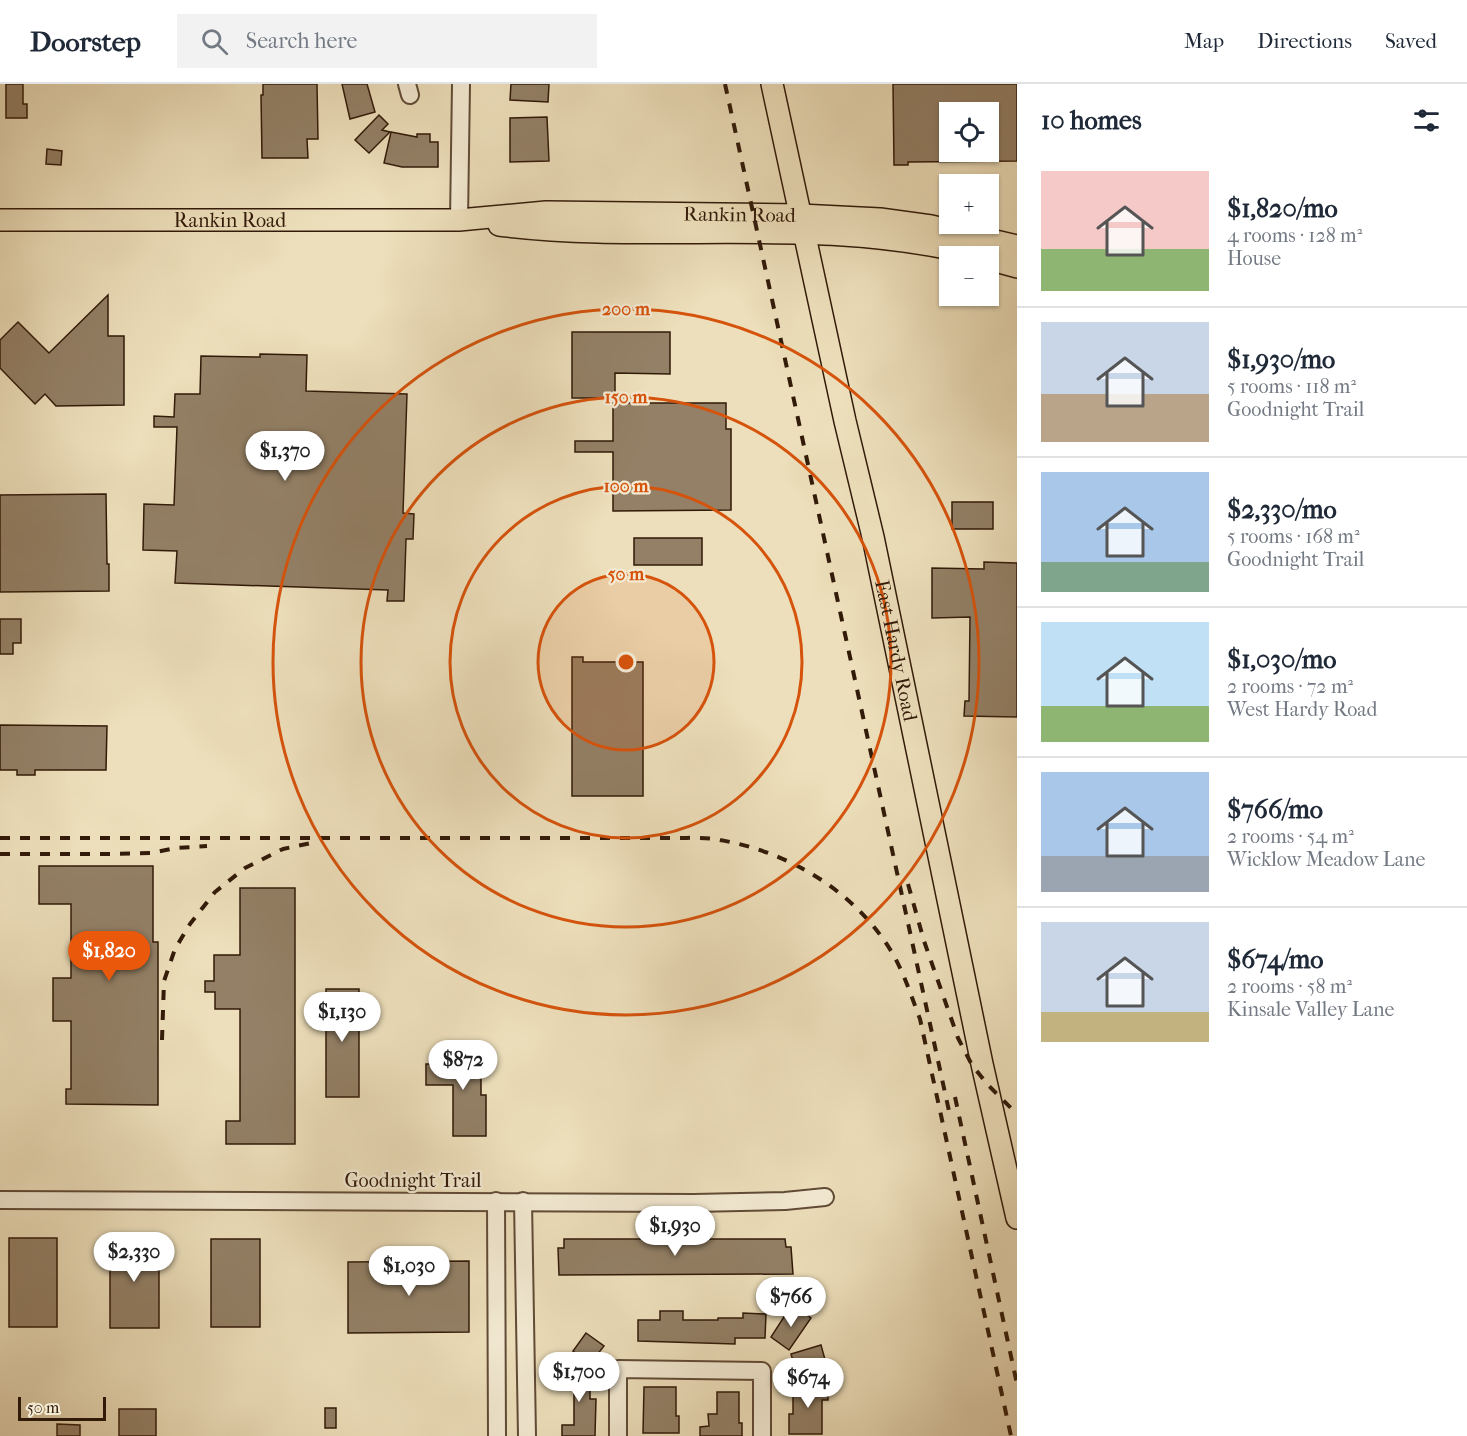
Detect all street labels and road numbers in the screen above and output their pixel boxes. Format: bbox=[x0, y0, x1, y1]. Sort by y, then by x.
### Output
street label: Rankin Road bbox=[683, 202, 797, 226]
street label: Rankin Road bbox=[174, 209, 287, 232]
street label: East Hardy Road bbox=[871, 578, 923, 724]
street label: Goodnight Trail bbox=[344, 1169, 482, 1192]

